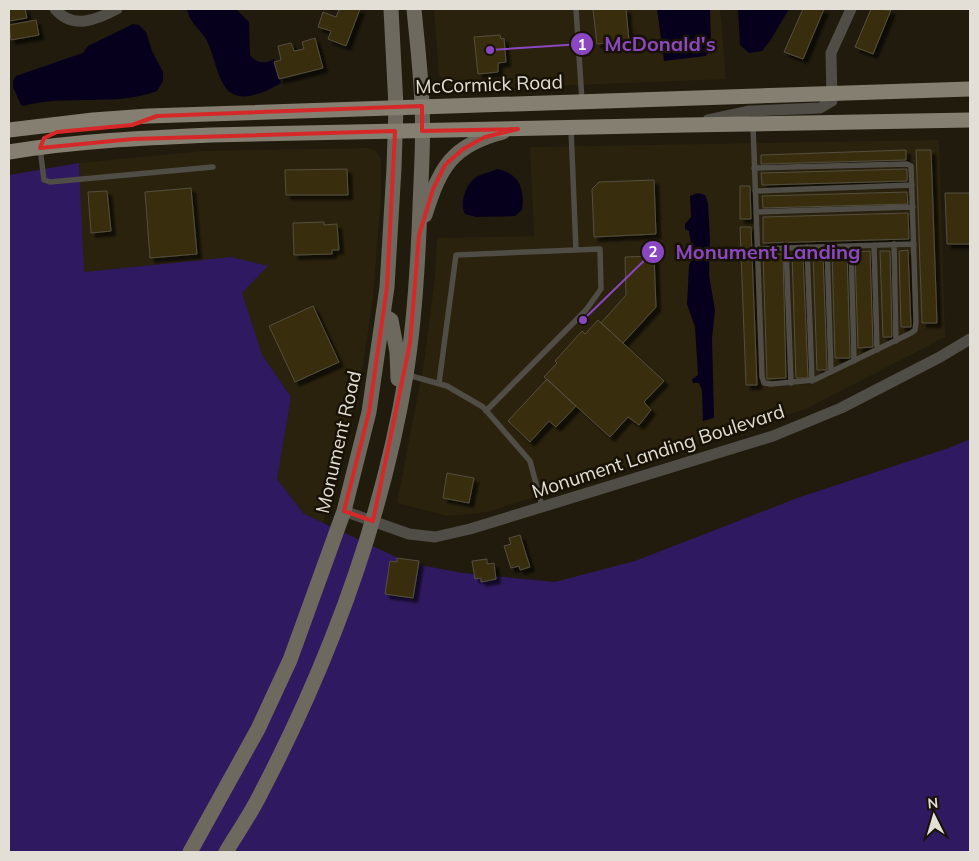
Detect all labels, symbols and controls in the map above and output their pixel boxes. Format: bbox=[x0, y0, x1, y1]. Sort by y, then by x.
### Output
callout: McDonald's bbox=[570, 27, 726, 62]
text: McDonald's bbox=[604, 31, 716, 56]
text: 1 bbox=[577, 35, 587, 54]
street label: McCormick Road bbox=[415, 69, 563, 99]
callout: Monument Landing bbox=[640, 235, 870, 270]
text: Monument Landing bbox=[675, 239, 861, 264]
text: 2 bbox=[648, 242, 658, 261]
street label: Monument Road bbox=[310, 368, 366, 516]
street label: Monument Landing Boulevard bbox=[529, 399, 787, 503]
north arrow bbox=[909, 791, 959, 841]
text: N bbox=[927, 794, 939, 812]

